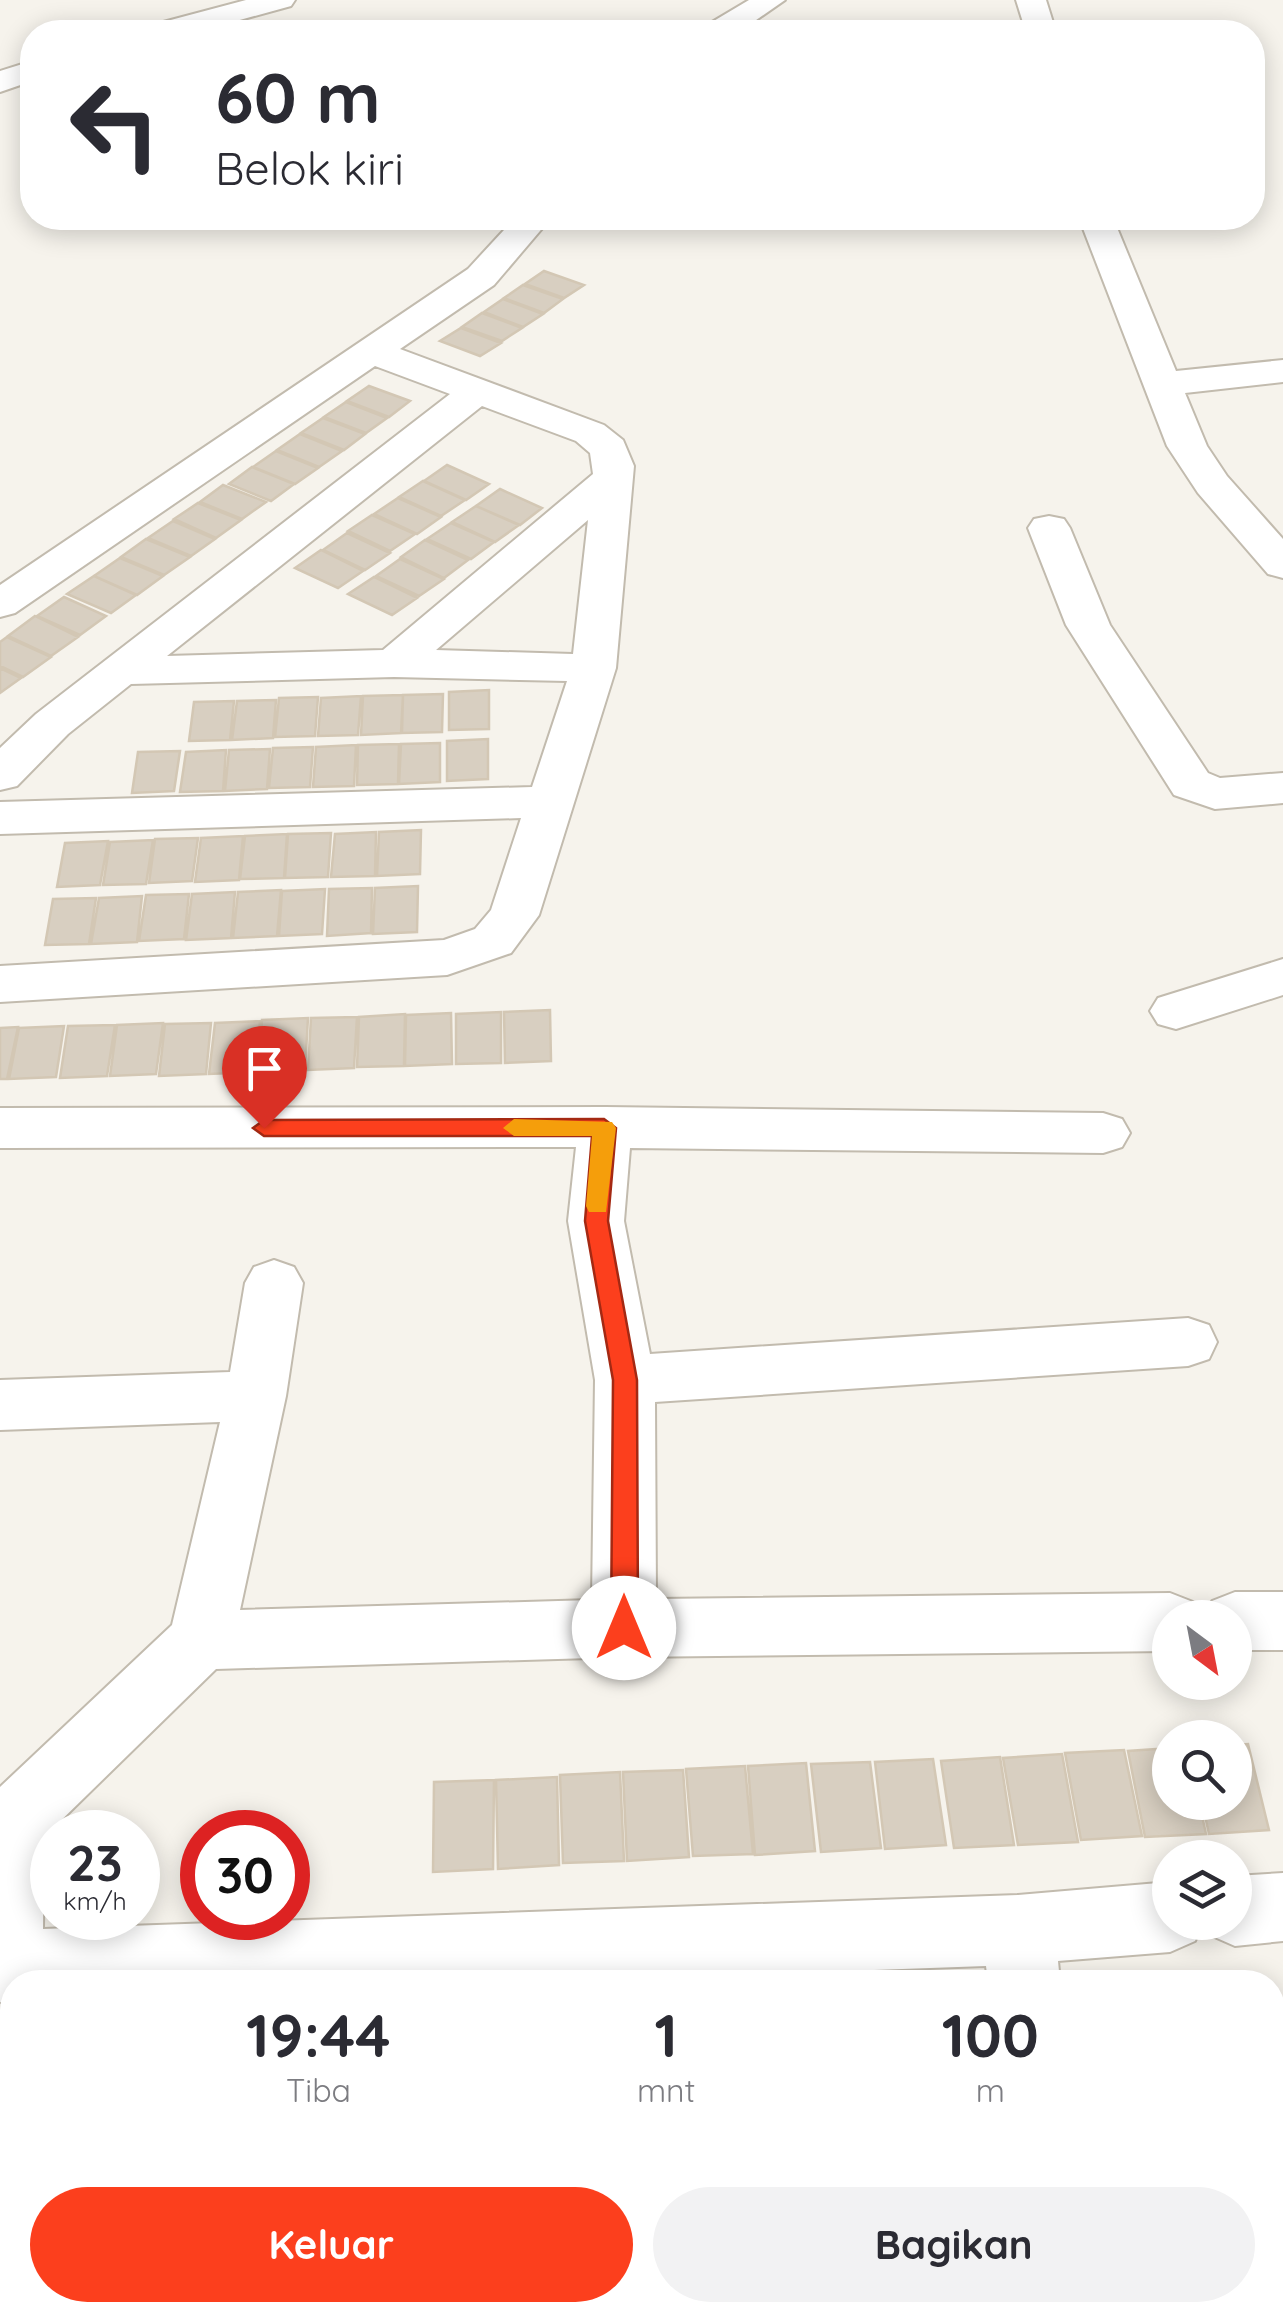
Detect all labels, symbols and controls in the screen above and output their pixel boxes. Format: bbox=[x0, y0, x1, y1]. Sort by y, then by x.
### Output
text: 60 m bbox=[215, 53, 381, 141]
icon: left bbox=[50, 60, 180, 190]
text: Belok kiri bbox=[215, 140, 404, 196]
pin bbox=[222, 1026, 307, 1129]
icon: arrive bbox=[237, 1041, 292, 1096]
position arrow bbox=[572, 1576, 676, 1680]
north arrow bbox=[1152, 1600, 1252, 1700]
map controls bbox=[1152, 1600, 1252, 1940]
button: search bbox=[1152, 1720, 1252, 1820]
speed limit sign: 30 bbox=[180, 1810, 310, 1940]
text: 23 bbox=[67, 1831, 123, 1894]
button: layers bbox=[1152, 1840, 1252, 1940]
text: km/h bbox=[63, 1885, 127, 1916]
text: 19:44 bbox=[246, 1997, 391, 2072]
text: 1 bbox=[655, 1997, 678, 2072]
text: 100 bbox=[942, 1997, 1039, 2072]
text: Tiba bbox=[286, 2070, 351, 2110]
text: mnt bbox=[637, 2070, 695, 2110]
text: m bbox=[976, 2070, 1005, 2110]
button: Keluar bbox=[30, 2187, 633, 2302]
button: Bagikan bbox=[653, 2187, 1255, 2302]

